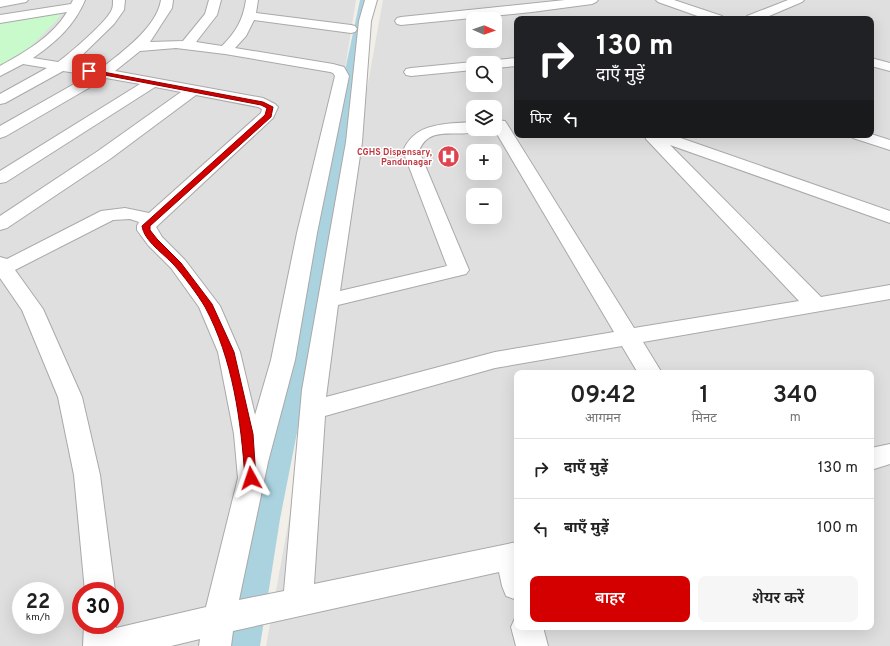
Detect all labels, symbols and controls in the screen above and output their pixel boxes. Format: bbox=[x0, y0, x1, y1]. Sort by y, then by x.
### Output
north arrow bbox=[466, 12, 502, 48]
map controls bbox=[466, 12, 502, 224]
text: 130 m bbox=[596, 29, 674, 65]
icon: right bbox=[530, 32, 582, 84]
pin bbox=[72, 54, 106, 88]
button: search bbox=[466, 56, 502, 92]
icon: arrive bbox=[78, 60, 100, 82]
text: दाएँ मुड़ें bbox=[596, 64, 645, 87]
button: layers bbox=[466, 100, 502, 136]
icon: left bbox=[560, 108, 582, 130]
text: फिर bbox=[530, 110, 552, 129]
hospital icon: CGHS Dispensary, Pandunagar bbox=[435, 144, 461, 170]
button: + bbox=[466, 144, 502, 180]
place label: CGHS Dispensary, Pandunagar bbox=[357, 147, 432, 168]
button: − bbox=[466, 188, 502, 224]
text: 09:42 bbox=[570, 381, 636, 411]
text: 1 bbox=[700, 381, 709, 411]
text: 340 bbox=[773, 381, 818, 411]
text: m bbox=[790, 410, 801, 426]
text: आगमन bbox=[585, 411, 621, 427]
text: मिनट bbox=[692, 411, 717, 427]
position arrow bbox=[230, 457, 272, 499]
icon: right bbox=[530, 458, 552, 480]
text: दाएँ मुड़ें bbox=[564, 459, 608, 478]
text: 130 m bbox=[818, 459, 858, 478]
icon: left bbox=[530, 518, 552, 540]
text: बाएँ मुड़ें bbox=[564, 519, 609, 538]
text: 100 m bbox=[817, 519, 858, 538]
button: बाहर bbox=[530, 576, 690, 622]
button: शेयर करें bbox=[698, 576, 858, 622]
speed limit sign: 30 bbox=[72, 582, 124, 634]
text: 22 bbox=[26, 590, 50, 616]
text: km/h bbox=[26, 611, 50, 624]

